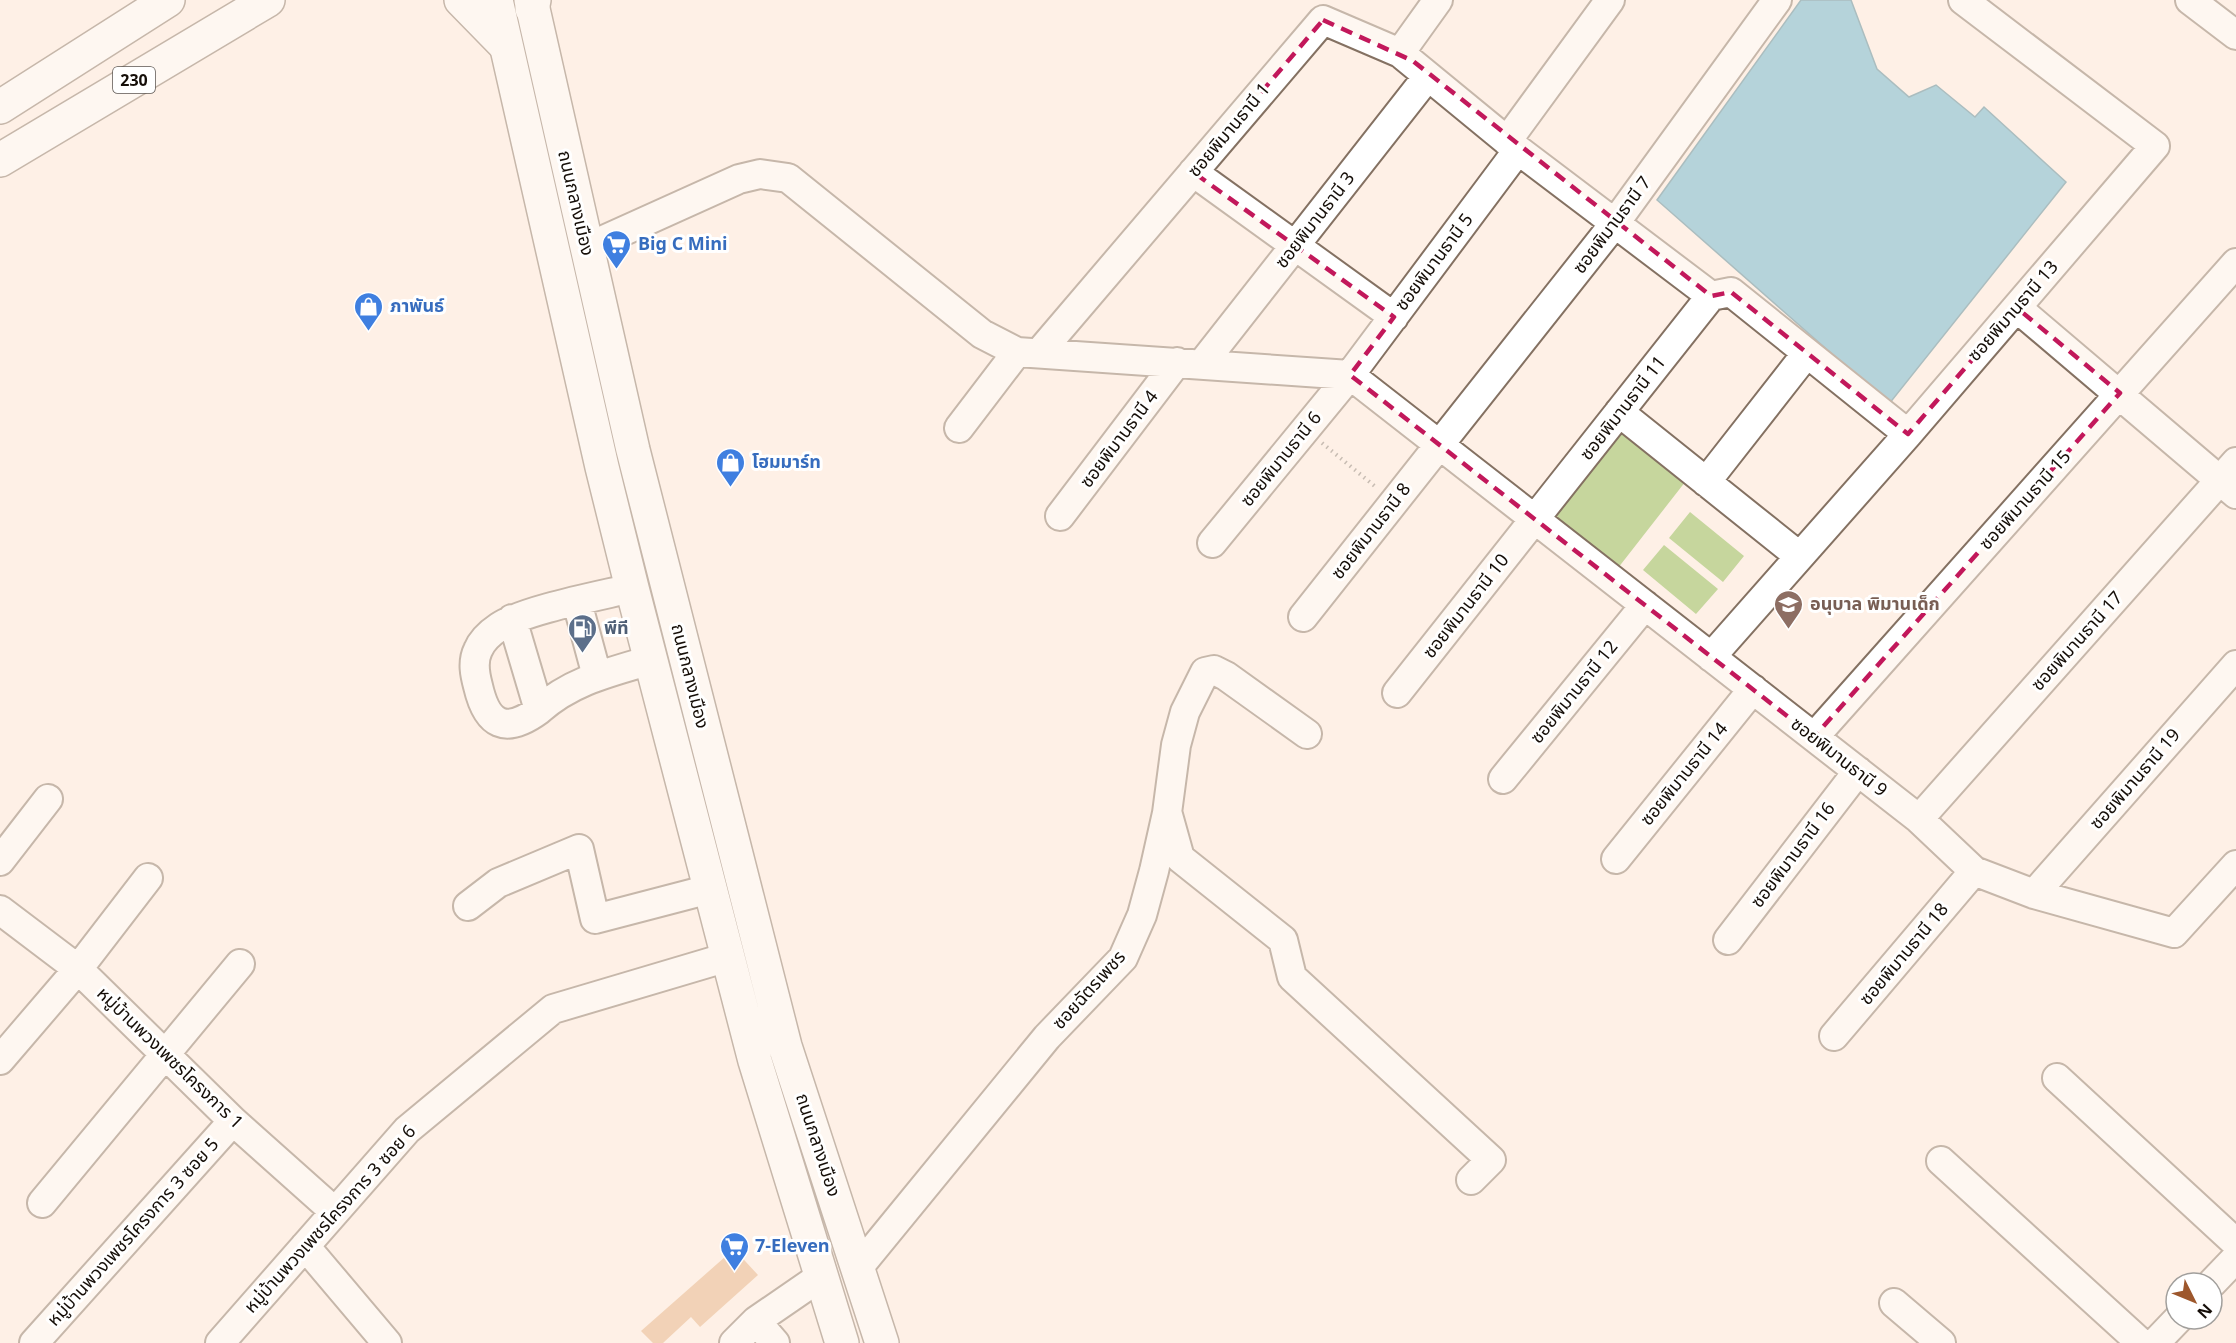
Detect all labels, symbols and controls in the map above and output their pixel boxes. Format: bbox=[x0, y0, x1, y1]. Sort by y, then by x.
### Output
road number: 230 bbox=[113, 67, 155, 93]
street label: ซอยพิมานธานี 1 bbox=[1182, 77, 1277, 183]
street label: ถนนกลางเมือง bbox=[550, 148, 601, 258]
street label: ซอยพิมานธานี 3 bbox=[1269, 166, 1362, 274]
street label: ซอยพิมานธานี 7 bbox=[1567, 171, 1658, 280]
street label: ซอยพิมานธานี 5 bbox=[1389, 208, 1480, 317]
supermarket icon: Big C Mini bbox=[601, 228, 633, 270]
place label: Big C Mini bbox=[638, 231, 728, 258]
street label: ซอยพิมานธานี 13 bbox=[1962, 255, 2065, 368]
shop icon: ภาพันธ์ bbox=[353, 290, 385, 332]
place label: ภาพันธ์ bbox=[390, 293, 444, 320]
street label: ซอยพิมานธานี 11 bbox=[1574, 350, 1673, 466]
street label: ซอยพิมานธานี 4 bbox=[1074, 385, 1165, 494]
street label: ซอยพิมานธานี 6 bbox=[1234, 406, 1328, 513]
street label: ซอยพิมานธานี 15 bbox=[1973, 444, 2078, 556]
shop icon: โฮมมาร์ท bbox=[715, 446, 747, 488]
place label: โฮมมาร์ท bbox=[752, 449, 821, 476]
street label: ซอยพิมานธานี 8 bbox=[1325, 477, 1418, 585]
street label: ซอยพิมานธานี 10 bbox=[1417, 548, 1516, 664]
street label: ซอยพิมานธานี 17 bbox=[2025, 585, 2130, 697]
school or university icon: อนุบาล พิมานเด็ก bbox=[1773, 588, 1805, 630]
place label: อนุบาล พิมานเด็ก bbox=[1810, 591, 1940, 618]
fuel station icon: พีที bbox=[567, 612, 599, 654]
place label: พีที bbox=[604, 615, 629, 642]
street label: ถนนกลางเมือง bbox=[663, 621, 716, 731]
street label: ซอยพิมานธานี 12 bbox=[1524, 635, 1625, 750]
street label: ซอยพิมานธานี 9 bbox=[1785, 711, 1893, 804]
street label: ซอยพิมานธานี 14 bbox=[1634, 717, 1735, 832]
street label: ซอยพิมานธานี 19 bbox=[2084, 723, 2187, 836]
street label: ซอยพิมานธานี 16 bbox=[1745, 797, 1842, 914]
street label: ซอยพิมานธานี 18 bbox=[1853, 897, 1955, 1011]
street label: ซอยฉัตรเพชร bbox=[1046, 945, 1132, 1036]
street label: หมู่บ้านพวงเพชรโครงการ 1 bbox=[90, 981, 249, 1136]
street label: ถนนกลางเมือง bbox=[788, 1090, 847, 1200]
street label: หมู่บ้านพวงเพชรโครงการ 3 ซอย 6 bbox=[238, 1119, 423, 1320]
street label: หมู่บ้านพวงเพชรโครงการ 3 ซอย 5 bbox=[41, 1132, 226, 1333]
supermarket icon: 7-Eleven bbox=[718, 1230, 750, 1272]
place label: 7-Eleven bbox=[755, 1233, 830, 1260]
north arrow bbox=[2164, 1271, 2224, 1331]
text: N bbox=[2191, 1298, 2217, 1323]

